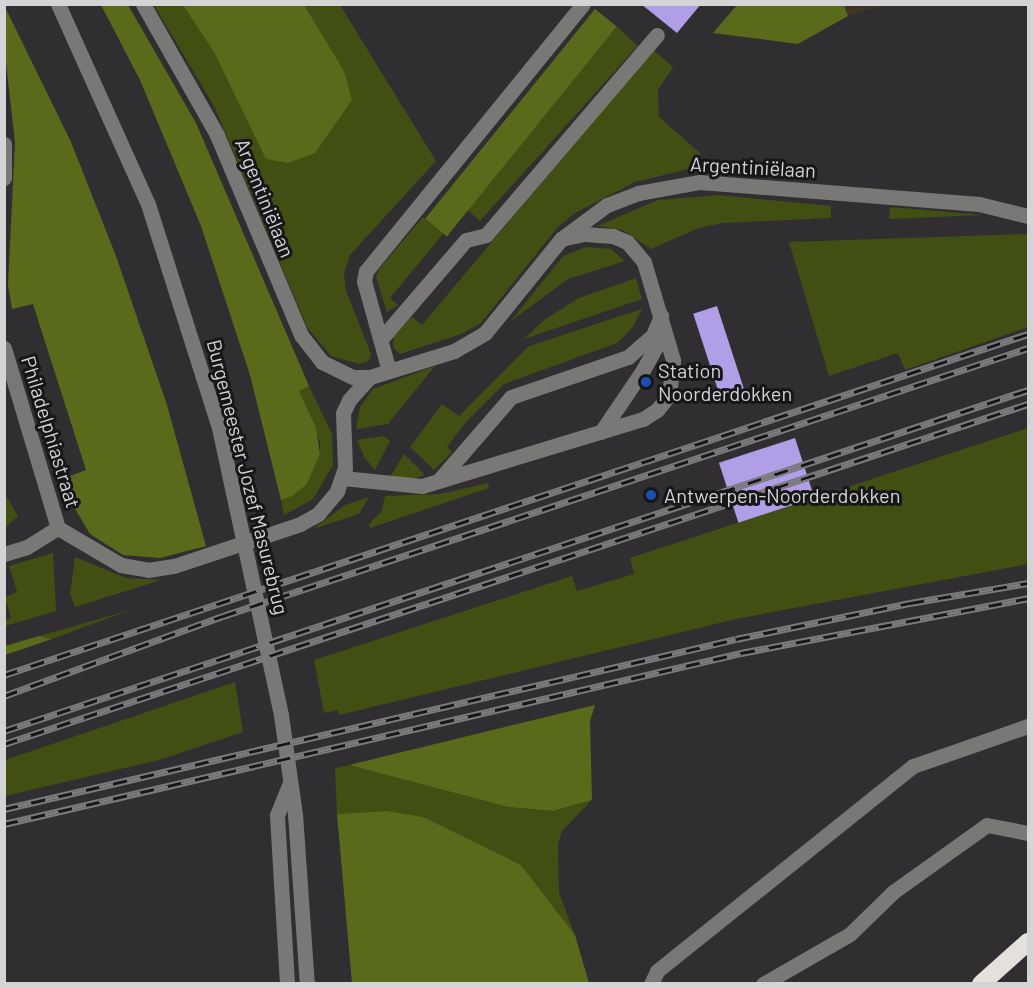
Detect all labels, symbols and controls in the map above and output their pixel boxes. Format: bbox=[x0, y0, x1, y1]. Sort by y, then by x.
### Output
street label: Argentiniëlaan bbox=[230, 135, 300, 261]
street label: Argentiniëlaan bbox=[689, 152, 817, 182]
street label: Burgemeester Jozef Masurebrug bbox=[202, 337, 294, 617]
street label: Philadelphiastraat bbox=[16, 353, 86, 511]
place label: Station Noorderdokken bbox=[658, 358, 792, 405]
marker: Station Noorderdokken bbox=[639, 375, 653, 389]
place label: Antwerpen-Noorderdokken bbox=[664, 483, 900, 507]
marker: Antwerpen-Noorderdokken bbox=[642, 486, 660, 504]

